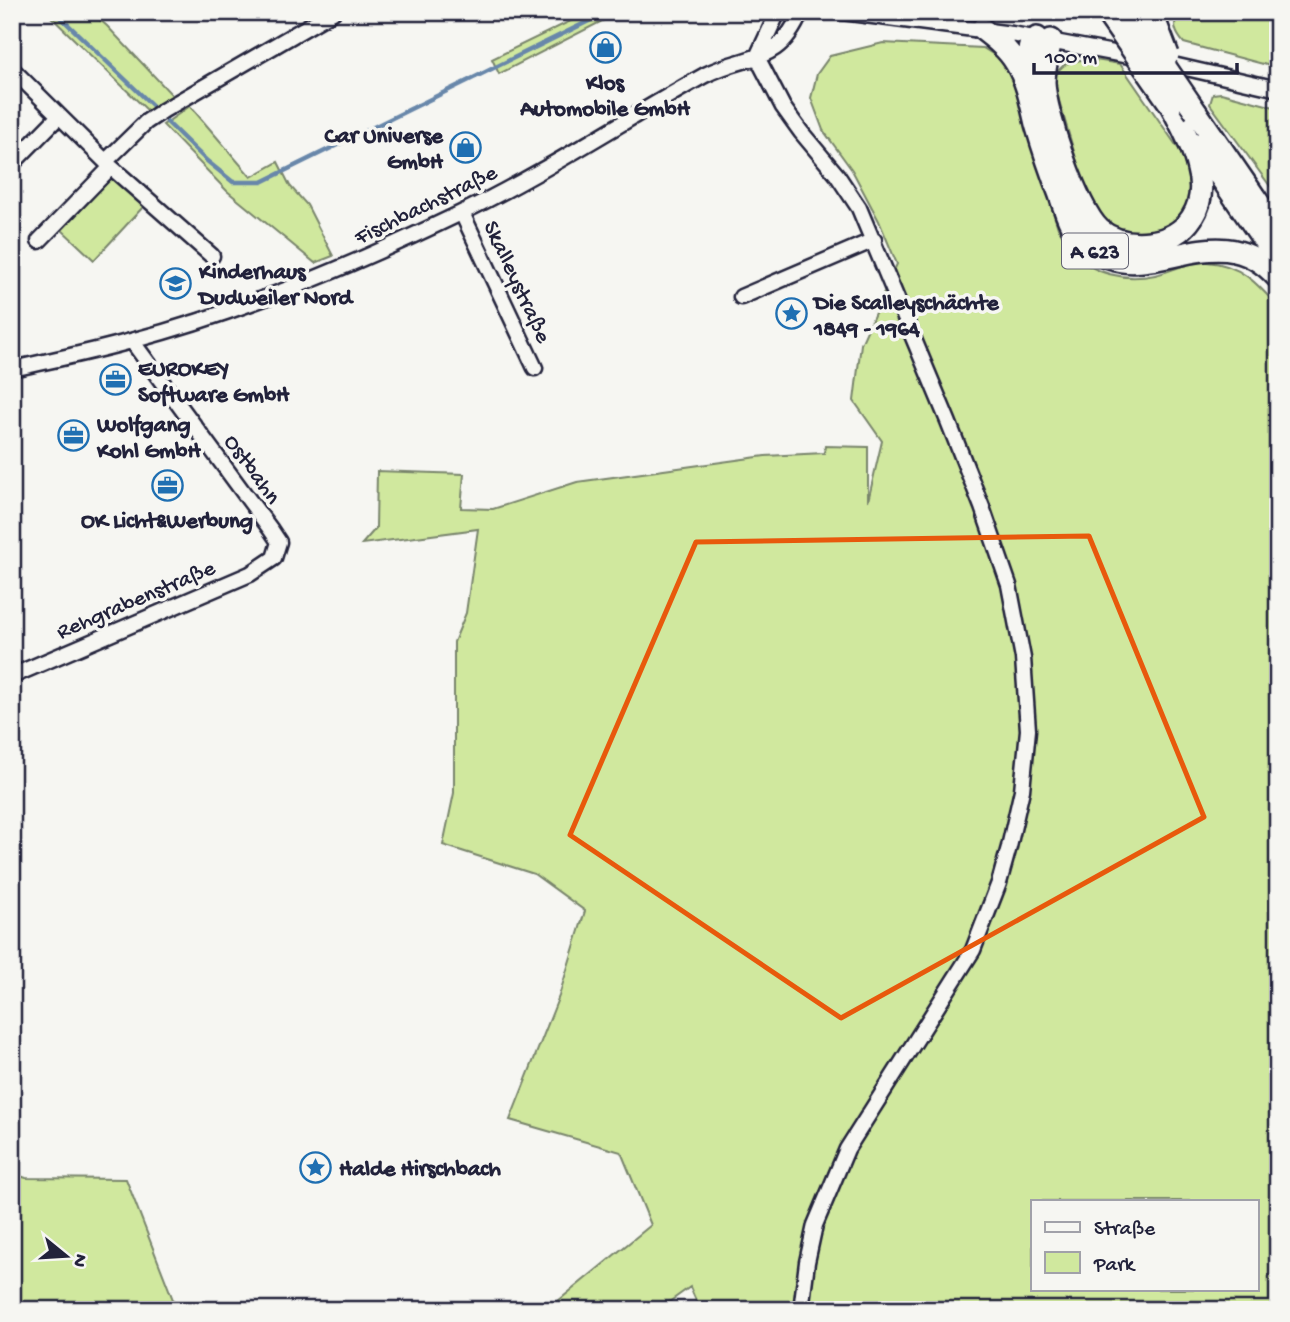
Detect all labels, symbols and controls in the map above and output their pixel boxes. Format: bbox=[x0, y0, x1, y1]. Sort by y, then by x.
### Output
shop icon: Klos Automobile GmbH bbox=[588, 30, 622, 64]
scale bar bbox=[1034, 32, 1238, 76]
text: 100 m bbox=[1044, 47, 1097, 72]
place label: Klos Automobile GmbH bbox=[519, 71, 691, 124]
place label: Car Universe GmbH bbox=[324, 124, 444, 177]
shop icon: Car Universe GmbH bbox=[449, 130, 483, 164]
street label: Fischbachstraße bbox=[350, 160, 503, 253]
street label: Skalleystraße bbox=[476, 217, 556, 349]
road number: A 623 bbox=[1062, 233, 1128, 268]
place label: Kinderhaus Dudweiler Nord bbox=[197, 260, 355, 313]
school or university icon: Kinderhaus Dudweiler Nord bbox=[159, 266, 193, 300]
place label: Die Scalleyschächte 1849 - 1964 bbox=[812, 291, 1000, 344]
place icon: Die Scalleyschächte 1849 - 1964 bbox=[774, 297, 808, 331]
place label: EUROKEY Software GmbH bbox=[138, 357, 290, 410]
office icon: EUROKEY Software GmbH bbox=[98, 363, 132, 397]
place label: Wolfgang Kohl GmbH bbox=[96, 413, 201, 466]
office icon: Wolfgang Kohl GmbH bbox=[57, 419, 91, 453]
street label: Ostbahn bbox=[217, 430, 286, 510]
office icon: OK Licht&Werbung bbox=[150, 468, 184, 502]
place label: OK Licht&Werbung bbox=[81, 509, 253, 536]
street label: Rehgrabenstraße bbox=[53, 555, 221, 647]
place icon: Halde Hirschbach bbox=[299, 1150, 333, 1184]
place label: Halde Hirschbach bbox=[339, 1157, 501, 1184]
legend bbox=[1031, 1200, 1258, 1290]
text: Straße bbox=[1094, 1218, 1156, 1243]
north arrow bbox=[32, 1220, 102, 1290]
text: N bbox=[66, 1251, 92, 1270]
text: Park bbox=[1093, 1254, 1137, 1279]

